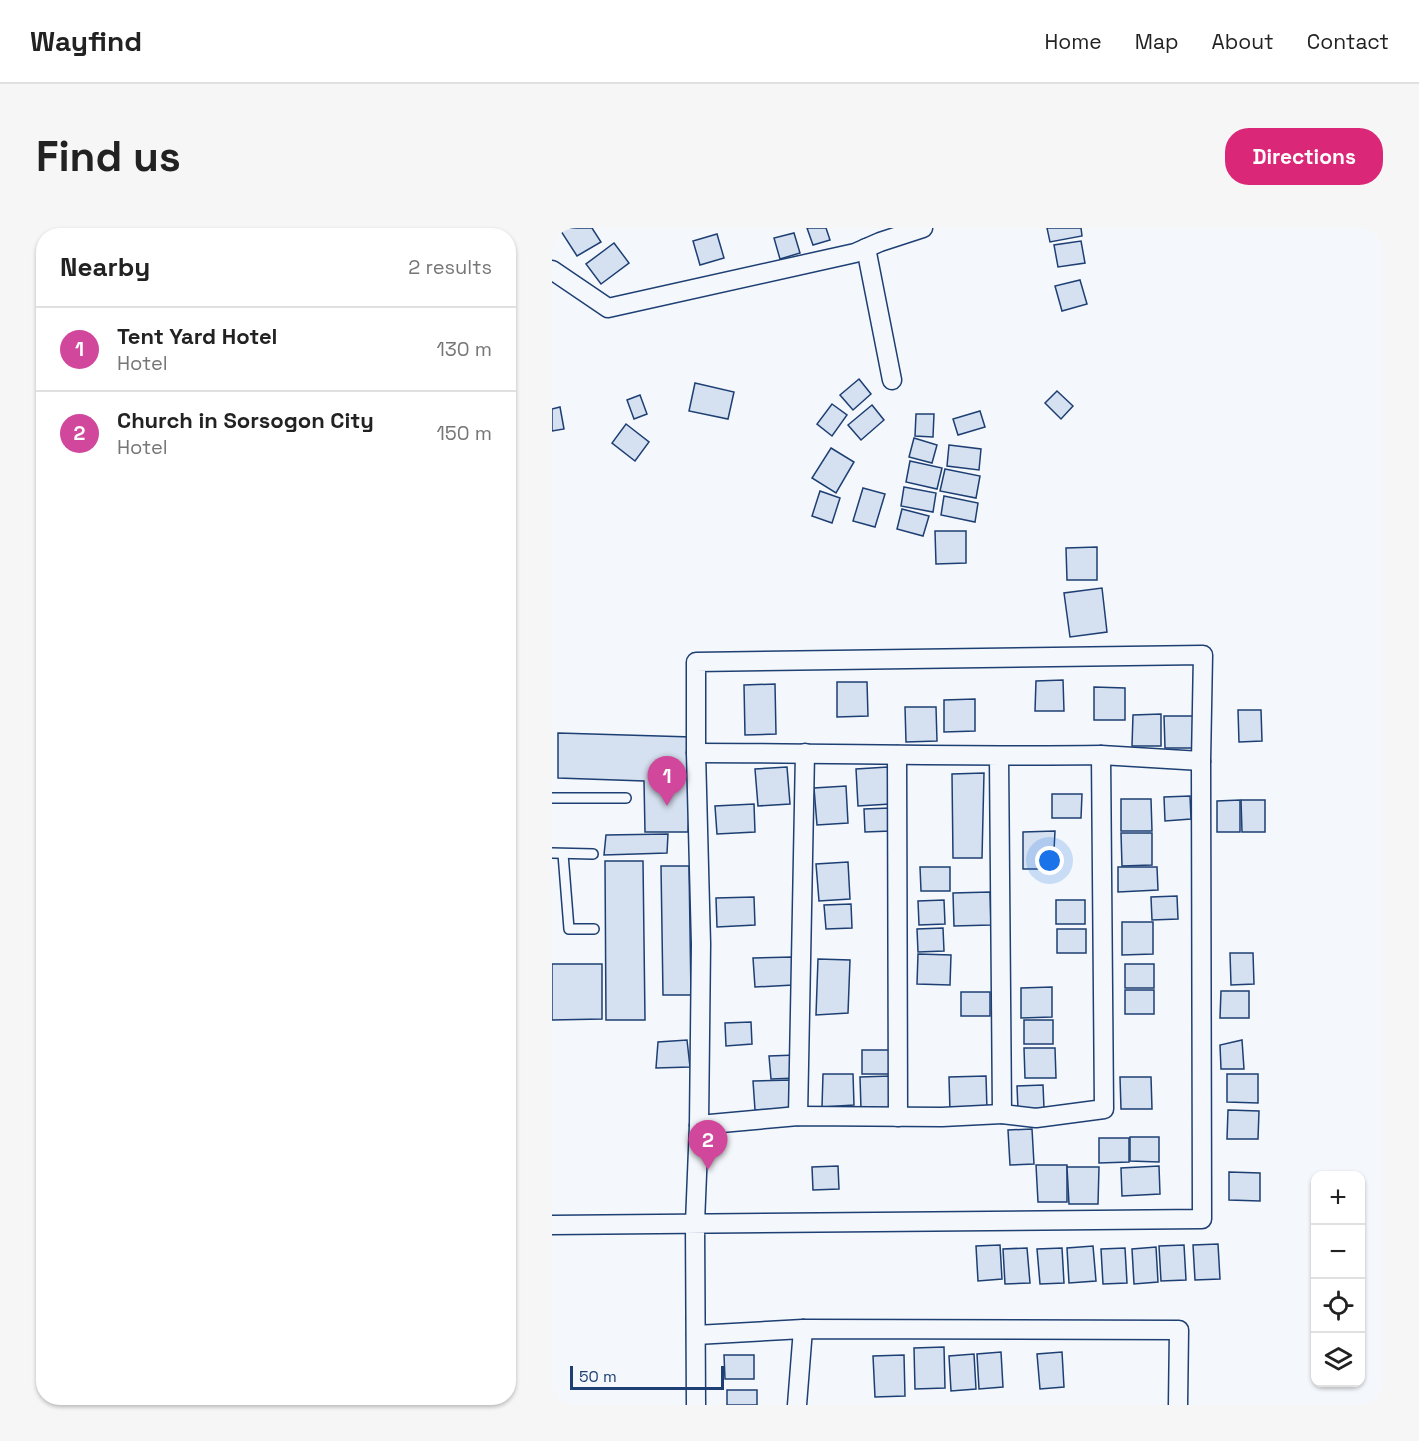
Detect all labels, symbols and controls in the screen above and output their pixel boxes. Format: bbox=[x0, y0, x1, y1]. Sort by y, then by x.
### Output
text: Wayfind bbox=[30, 23, 142, 59]
text: Home bbox=[1044, 28, 1102, 55]
text: Map bbox=[1135, 28, 1179, 55]
text: About bbox=[1212, 28, 1274, 55]
text: Contact bbox=[1307, 28, 1389, 55]
button: Directions bbox=[1225, 128, 1383, 185]
text: Find us bbox=[36, 130, 181, 183]
text: Nearby bbox=[60, 250, 150, 284]
text: 2 results bbox=[408, 254, 492, 280]
text: Tent Yard Hotel bbox=[117, 322, 277, 350]
text: 1 bbox=[75, 336, 84, 362]
text: 130 m bbox=[436, 336, 492, 362]
text: Hotel bbox=[117, 350, 168, 376]
text: Church in Sorsogon City bbox=[117, 406, 374, 434]
text: 2 bbox=[74, 420, 85, 446]
text: 150 m bbox=[437, 420, 492, 446]
text: Hotel bbox=[117, 434, 168, 460]
pin: 1 bbox=[648, 756, 686, 806]
your location bbox=[1035, 846, 1064, 875]
pin: 2 bbox=[688, 1120, 728, 1170]
map controls bbox=[1311, 1171, 1365, 1387]
button: + bbox=[1311, 1171, 1365, 1225]
button: − bbox=[1311, 1225, 1365, 1279]
button: locate bbox=[1311, 1279, 1365, 1333]
button: layers bbox=[1311, 1333, 1365, 1387]
scale bar bbox=[570, 1363, 724, 1390]
text: 50 m bbox=[579, 1366, 617, 1387]

